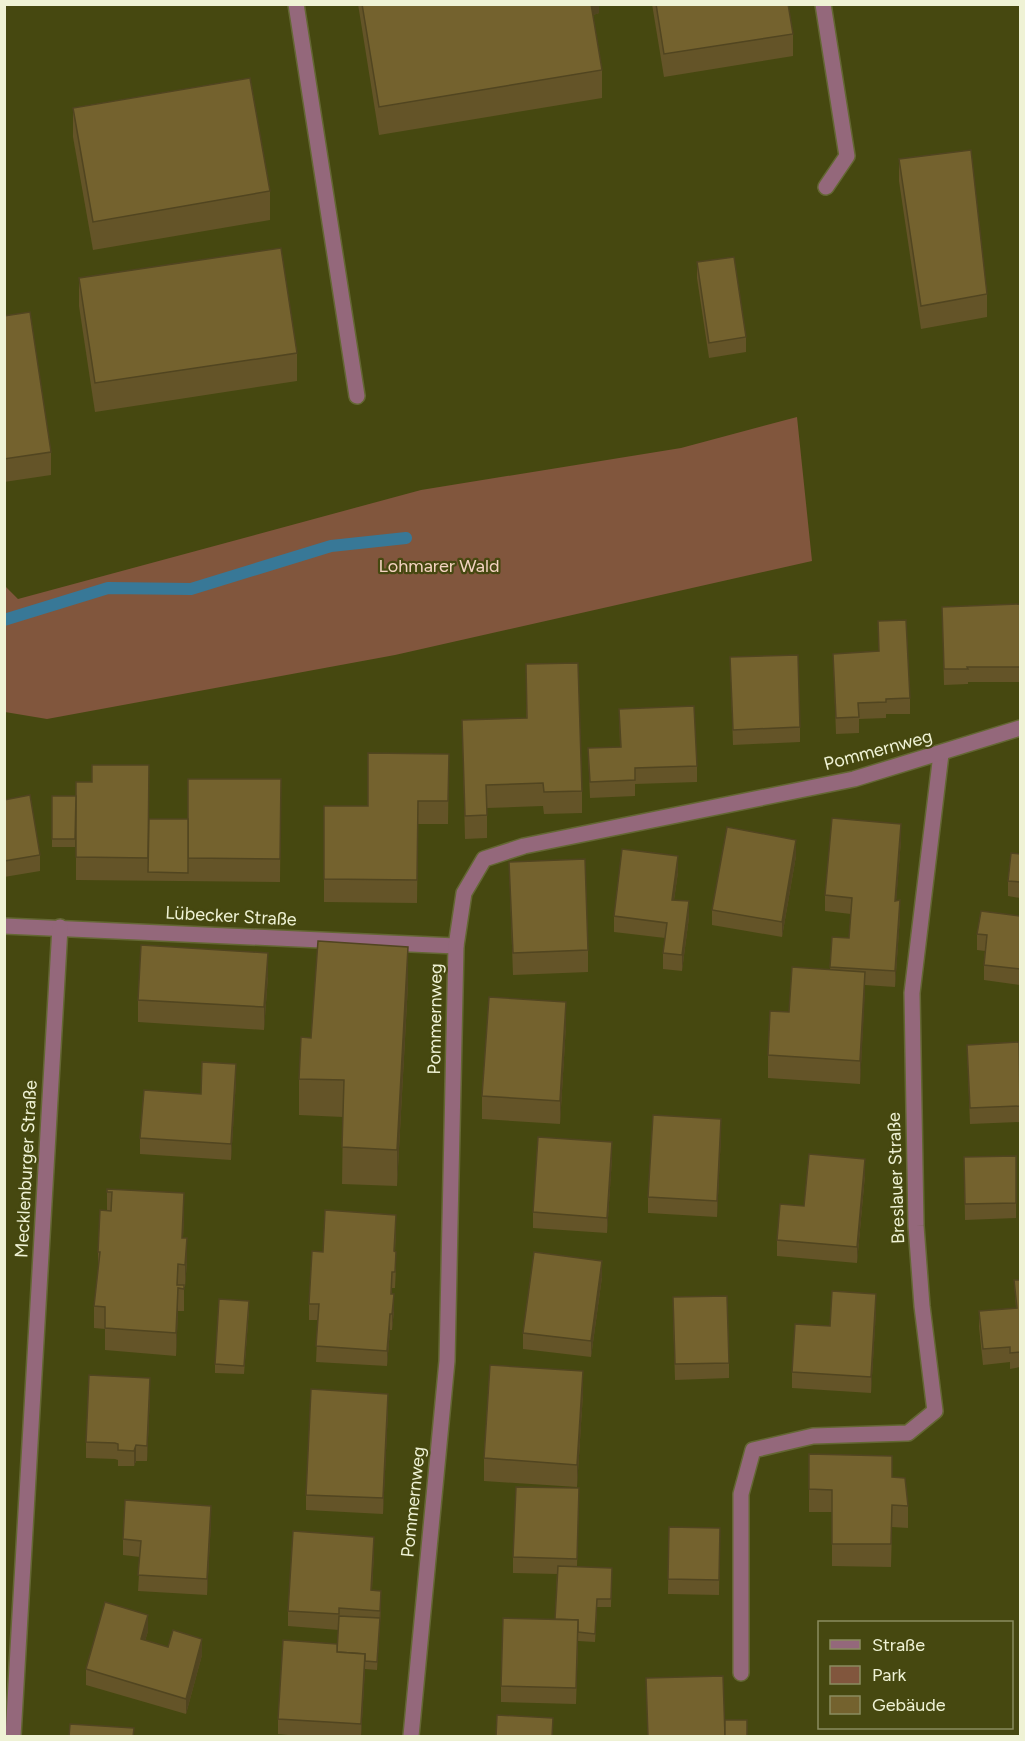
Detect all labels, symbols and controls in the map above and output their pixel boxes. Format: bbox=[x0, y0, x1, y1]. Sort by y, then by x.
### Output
park label: Lohmarer Wald bbox=[378, 555, 500, 577]
street label: Pommernweg bbox=[821, 725, 935, 775]
street label: Lübecker Straße bbox=[165, 902, 297, 930]
street label: Pommernweg bbox=[423, 963, 447, 1075]
street label: Mecklenburger Straße bbox=[10, 1079, 42, 1258]
street label: Breslauer Straße bbox=[883, 1112, 909, 1244]
street label: Pommernweg bbox=[396, 1445, 430, 1559]
legend bbox=[818, 1621, 1013, 1729]
text: Straße bbox=[872, 1634, 925, 1656]
text: Park bbox=[872, 1664, 907, 1686]
text: Gebäude bbox=[872, 1694, 946, 1716]

